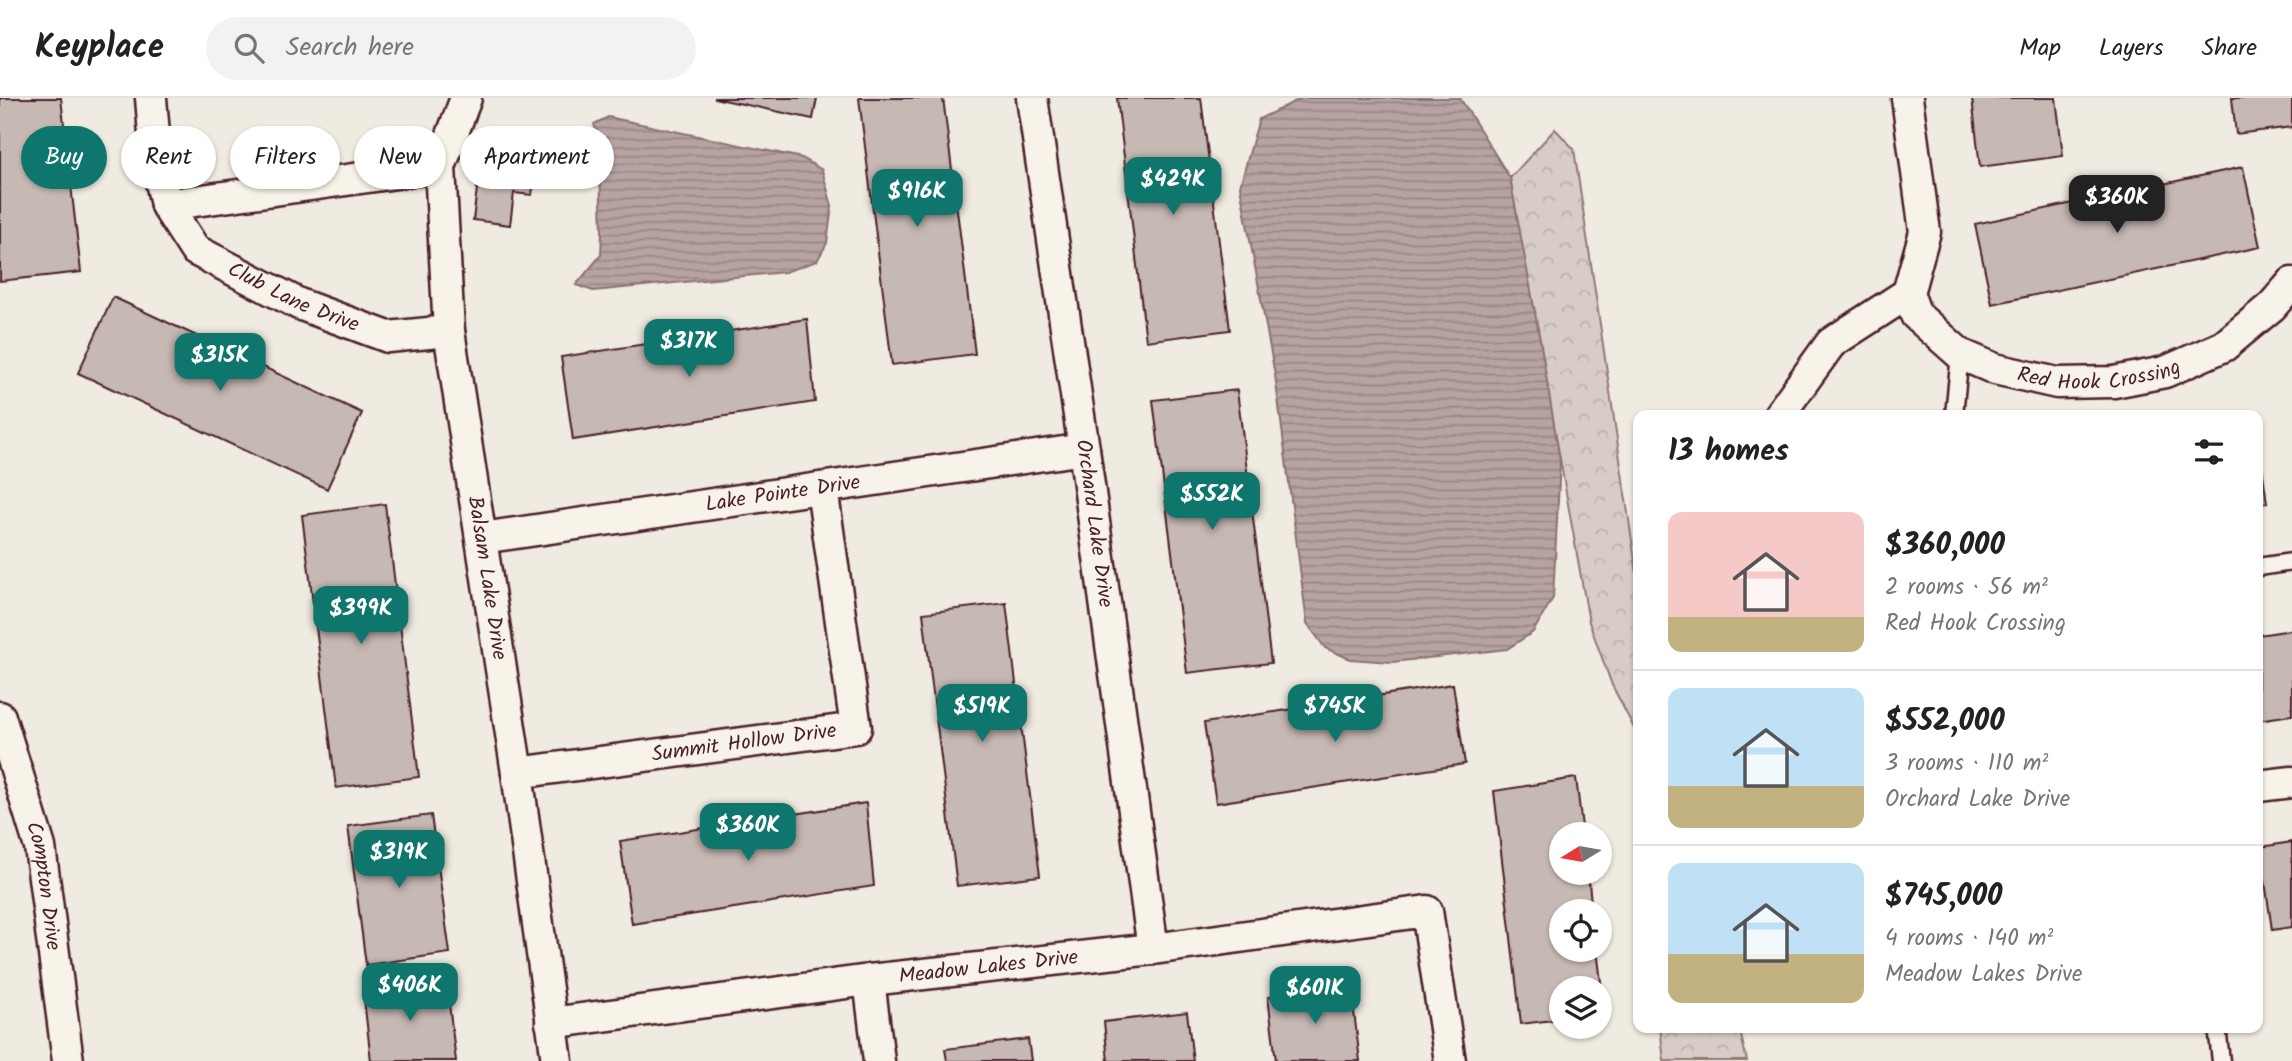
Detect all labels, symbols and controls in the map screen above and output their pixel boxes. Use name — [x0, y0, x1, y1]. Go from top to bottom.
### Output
search box — [206, 17, 696, 80]
text: Keyplace — [35, 22, 164, 75]
text: Search here — [286, 27, 414, 69]
icon: search — [230, 29, 268, 67]
text: Map — [2019, 29, 2061, 68]
text: Layers — [2099, 29, 2163, 68]
text: Share — [2201, 29, 2257, 68]
chip: Buy — [21, 126, 107, 189]
chip: Rent — [121, 126, 216, 189]
chip: Filters — [230, 126, 340, 189]
chip: New — [354, 126, 446, 189]
chip: Apartment — [460, 126, 614, 189]
pin: $429K — [1124, 158, 1222, 217]
text: $429K — [1140, 162, 1206, 198]
pin: $916K — [868, 170, 966, 229]
text: $916K — [888, 174, 946, 210]
pin: $360K — [2068, 176, 2166, 235]
text: $360K — [2085, 180, 2149, 216]
street label: Club Lane Drive — [222, 253, 364, 342]
pin: $317K — [640, 320, 738, 379]
text: $317K — [660, 324, 718, 360]
pin: $315K — [171, 334, 269, 393]
text: $315K — [191, 338, 249, 374]
street label: Red Hook Crossing — [2014, 351, 2186, 399]
text: 13 homes — [1668, 428, 1789, 476]
icon: filters — [2190, 433, 2228, 471]
street label: Orchard Lake Drive — [1066, 437, 1122, 610]
street label: Lake Pointe Drive — [703, 466, 863, 521]
pin: $552K — [1163, 472, 1261, 532]
text: $552K — [1180, 477, 1244, 513]
street label: Balsam Lake Drive — [458, 494, 516, 663]
text: $360,000 — [1885, 522, 2005, 570]
icon: home — [1724, 540, 1808, 624]
text: 2 rooms · 56 m² — [1885, 570, 2048, 606]
pin: $399K — [312, 587, 410, 646]
text: $399K — [329, 591, 393, 627]
text: Red Hook Crossing — [1885, 606, 2066, 642]
pin: $519K — [933, 684, 1031, 744]
pin: $745K — [1286, 684, 1384, 744]
text: $519K — [953, 689, 1011, 725]
text: $745K — [1304, 689, 1366, 725]
text: $552,000 — [1885, 698, 2005, 746]
street label: Summit Hollow Drive — [650, 714, 839, 771]
icon: home — [1724, 716, 1808, 800]
text: 3 rooms · 110 m² — [1885, 746, 2048, 782]
text: Orchard Lake Drive — [1885, 782, 2070, 818]
pin: $360K — [699, 804, 797, 863]
text: $360K — [716, 808, 780, 844]
street label: Compton Drive — [17, 817, 70, 953]
north arrow — [1549, 822, 1612, 886]
map controls — [1549, 822, 1612, 1039]
pin: $319K — [350, 830, 448, 890]
text: $319K — [370, 835, 428, 871]
text: $745,000 — [1885, 873, 2002, 921]
icon: home — [1724, 891, 1808, 975]
button: locate — [1549, 899, 1612, 962]
text: 4 rooms · 140 m² — [1885, 921, 2053, 957]
street label: Meadow Lakes Drive — [897, 941, 1080, 993]
text: Meadow Lakes Drive — [1885, 957, 2082, 993]
pin: $406K — [361, 964, 459, 1023]
pin: $601K — [1266, 967, 1364, 1026]
text: $406K — [378, 968, 442, 1004]
text: $601K — [1286, 971, 1344, 1007]
button: layers — [1549, 976, 1612, 1039]

